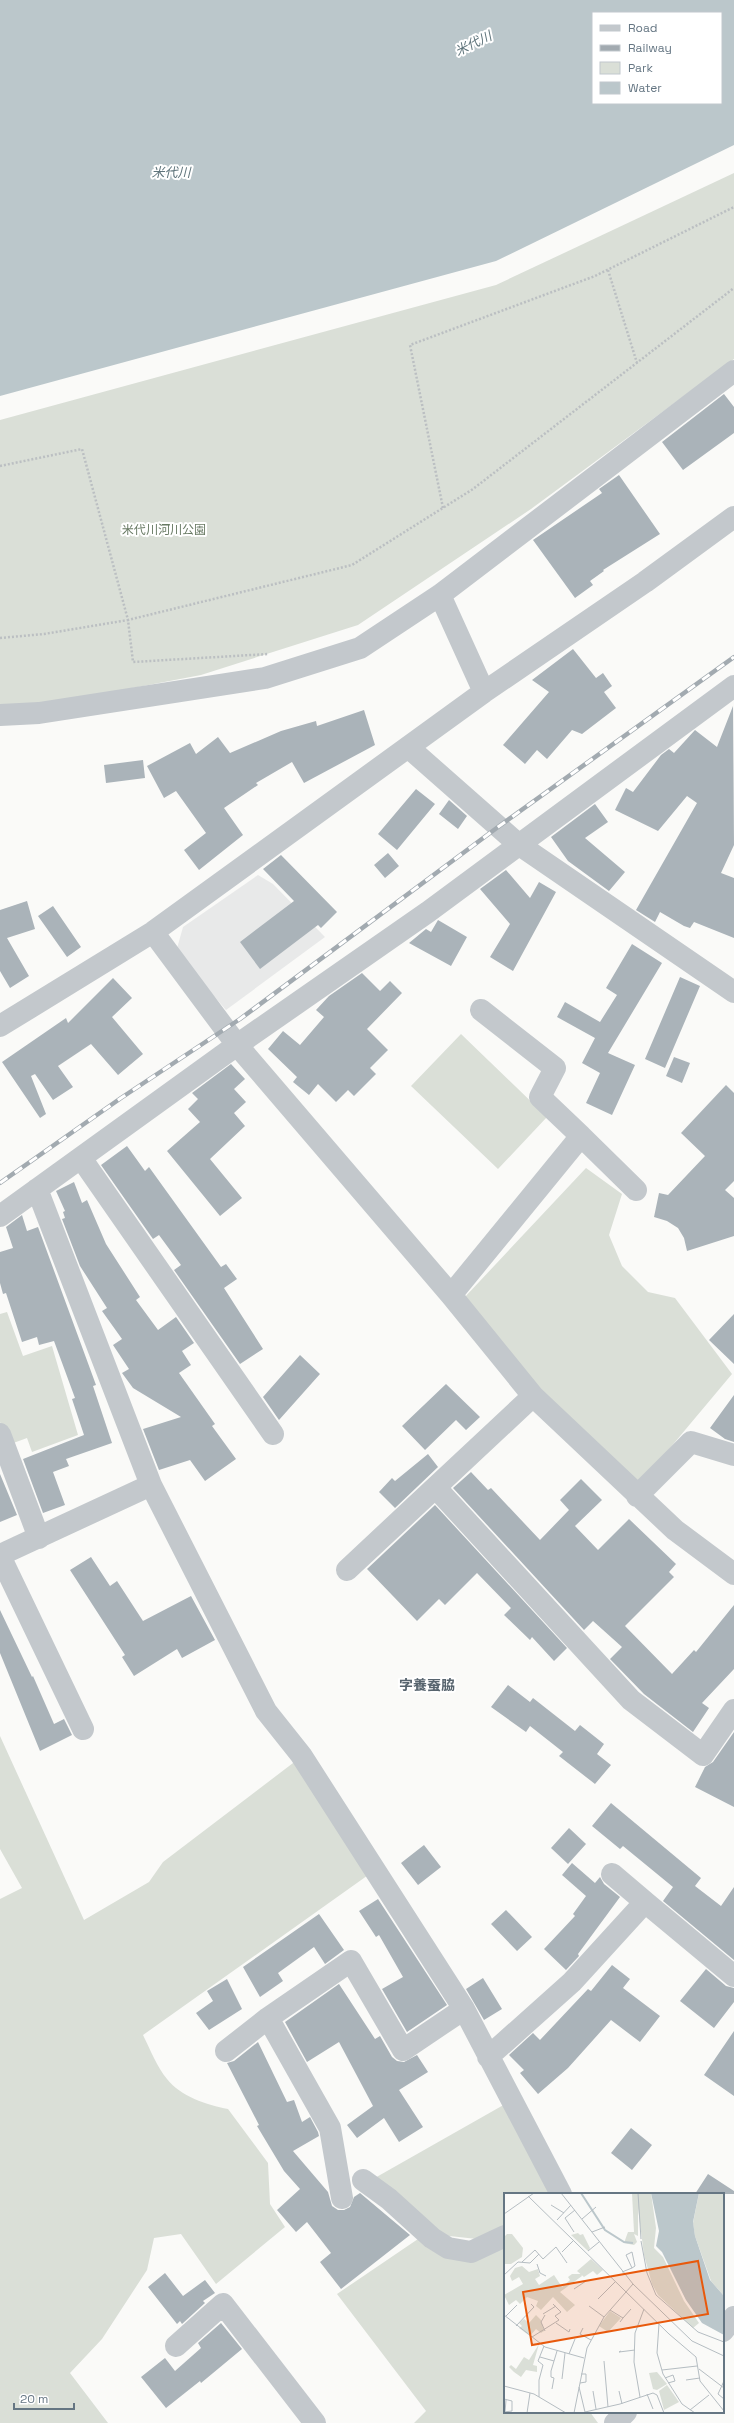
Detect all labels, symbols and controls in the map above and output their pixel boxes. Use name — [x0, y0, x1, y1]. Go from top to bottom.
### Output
legend — [592, 12, 722, 104]
text: Road — [628, 20, 657, 36]
water label: 米代川 — [452, 26, 496, 60]
text: Railway — [628, 40, 672, 56]
text: Park — [628, 60, 653, 76]
text: Water — [628, 80, 662, 96]
water label: 米代川 — [151, 164, 192, 181]
park label: 米代川河川公園 — [122, 522, 206, 538]
district label: 字養蚕脇 — [399, 1676, 455, 1694]
inset map — [504, 2193, 724, 2413]
scale bar — [14, 2385, 74, 2411]
text: 20 m — [20, 2391, 48, 2407]

